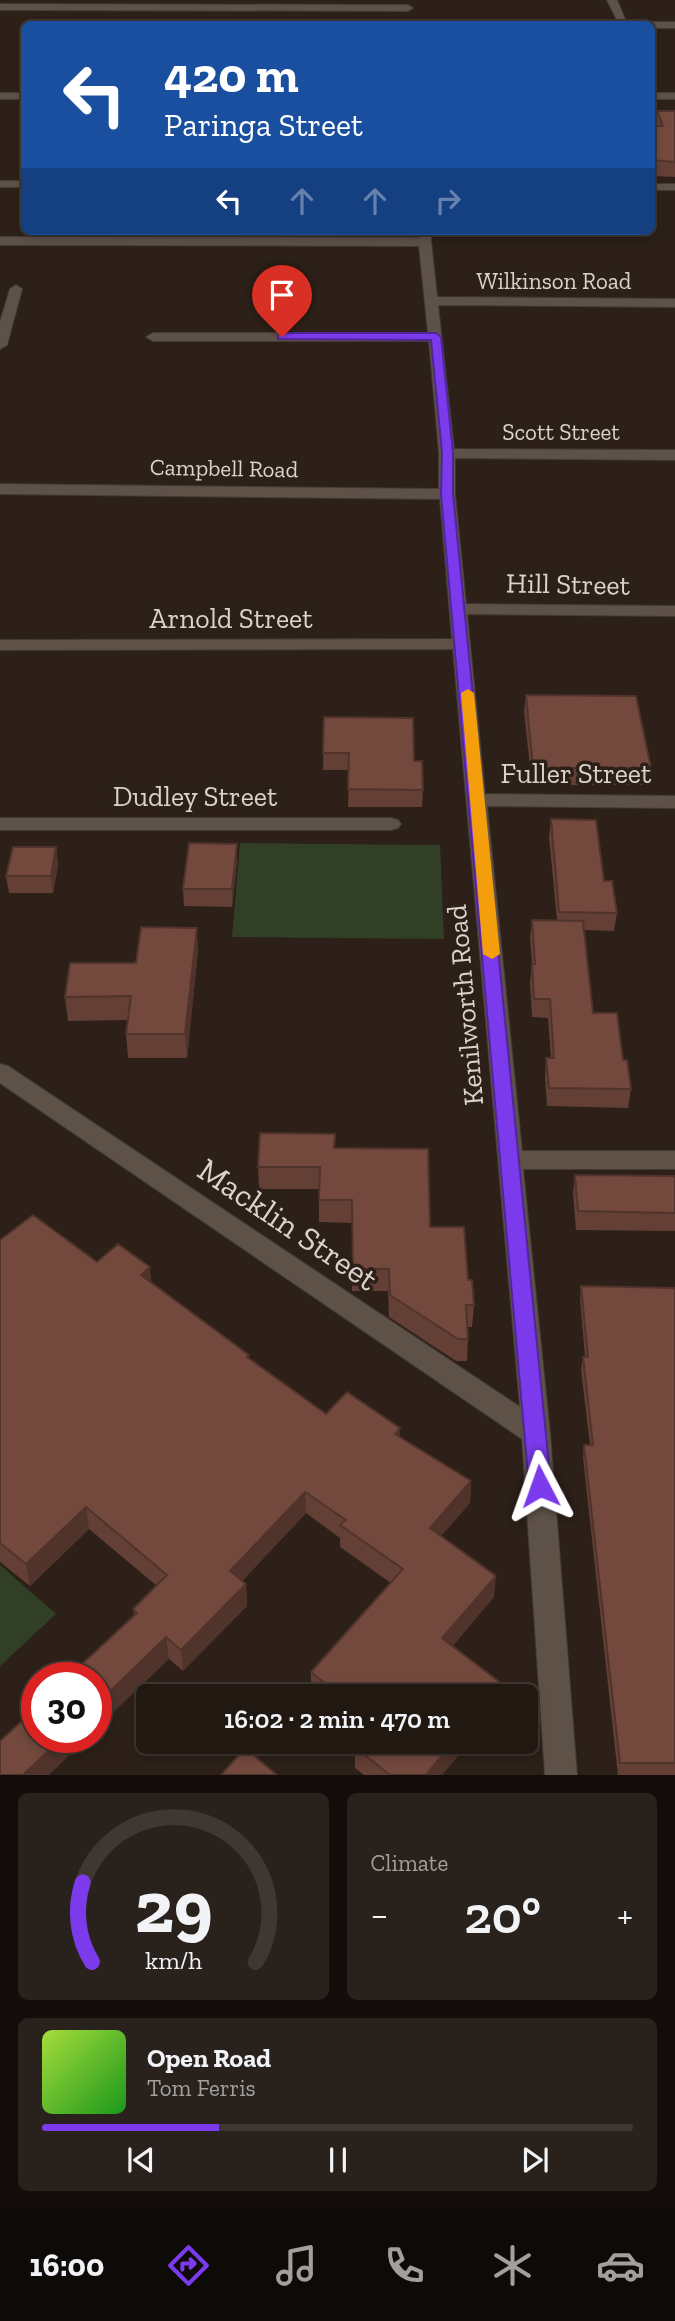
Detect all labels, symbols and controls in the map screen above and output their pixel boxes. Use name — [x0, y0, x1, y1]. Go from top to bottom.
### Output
text: 420 m — [164, 46, 299, 105]
icon: left — [49, 49, 140, 140]
text: Paringa Street — [164, 106, 363, 144]
icon: left — [210, 182, 248, 220]
icon: ahead — [283, 182, 321, 220]
icon: ahead — [356, 182, 394, 220]
icon: right — [429, 182, 467, 220]
pin — [252, 265, 312, 337]
street label: Wilkinson Road — [477, 267, 632, 295]
icon: arrive — [263, 276, 301, 314]
street label: Scott Street — [502, 418, 620, 446]
street label: Campbell Road — [150, 453, 299, 483]
street label: Hill Street — [506, 566, 631, 602]
street label: Arnold Street — [149, 602, 313, 635]
street label: Fuller Street — [501, 757, 652, 790]
street label: Dudley Street — [113, 780, 278, 813]
street label: Kenilworth Road — [440, 903, 490, 1107]
street label: Macklin Street — [191, 1150, 386, 1299]
position arrow — [503, 1449, 577, 1523]
speed limit sign: 30 — [21, 1662, 112, 1753]
text: 16:02 · 2 min · 470 m — [224, 1703, 450, 1735]
text: Climate — [371, 1849, 448, 1877]
text: 29 — [134, 1864, 212, 1952]
text: 20° — [464, 1884, 541, 1946]
text: − — [371, 1892, 388, 1938]
text: + — [617, 1892, 633, 1938]
text: km/h — [145, 1945, 202, 1975]
text: Open Road — [147, 2042, 271, 2074]
text: Tom Ferris — [147, 2074, 256, 2102]
icon: previous — [122, 2141, 160, 2179]
icon: pause — [319, 2141, 357, 2179]
icon: next — [516, 2141, 554, 2179]
icon: directions — [164, 2241, 213, 2290]
icon: music — [272, 2241, 321, 2290]
icon: phone — [380, 2241, 429, 2290]
icon: climate — [488, 2241, 537, 2290]
icon: car — [596, 2241, 645, 2290]
text: 16:00 — [30, 2246, 104, 2284]

